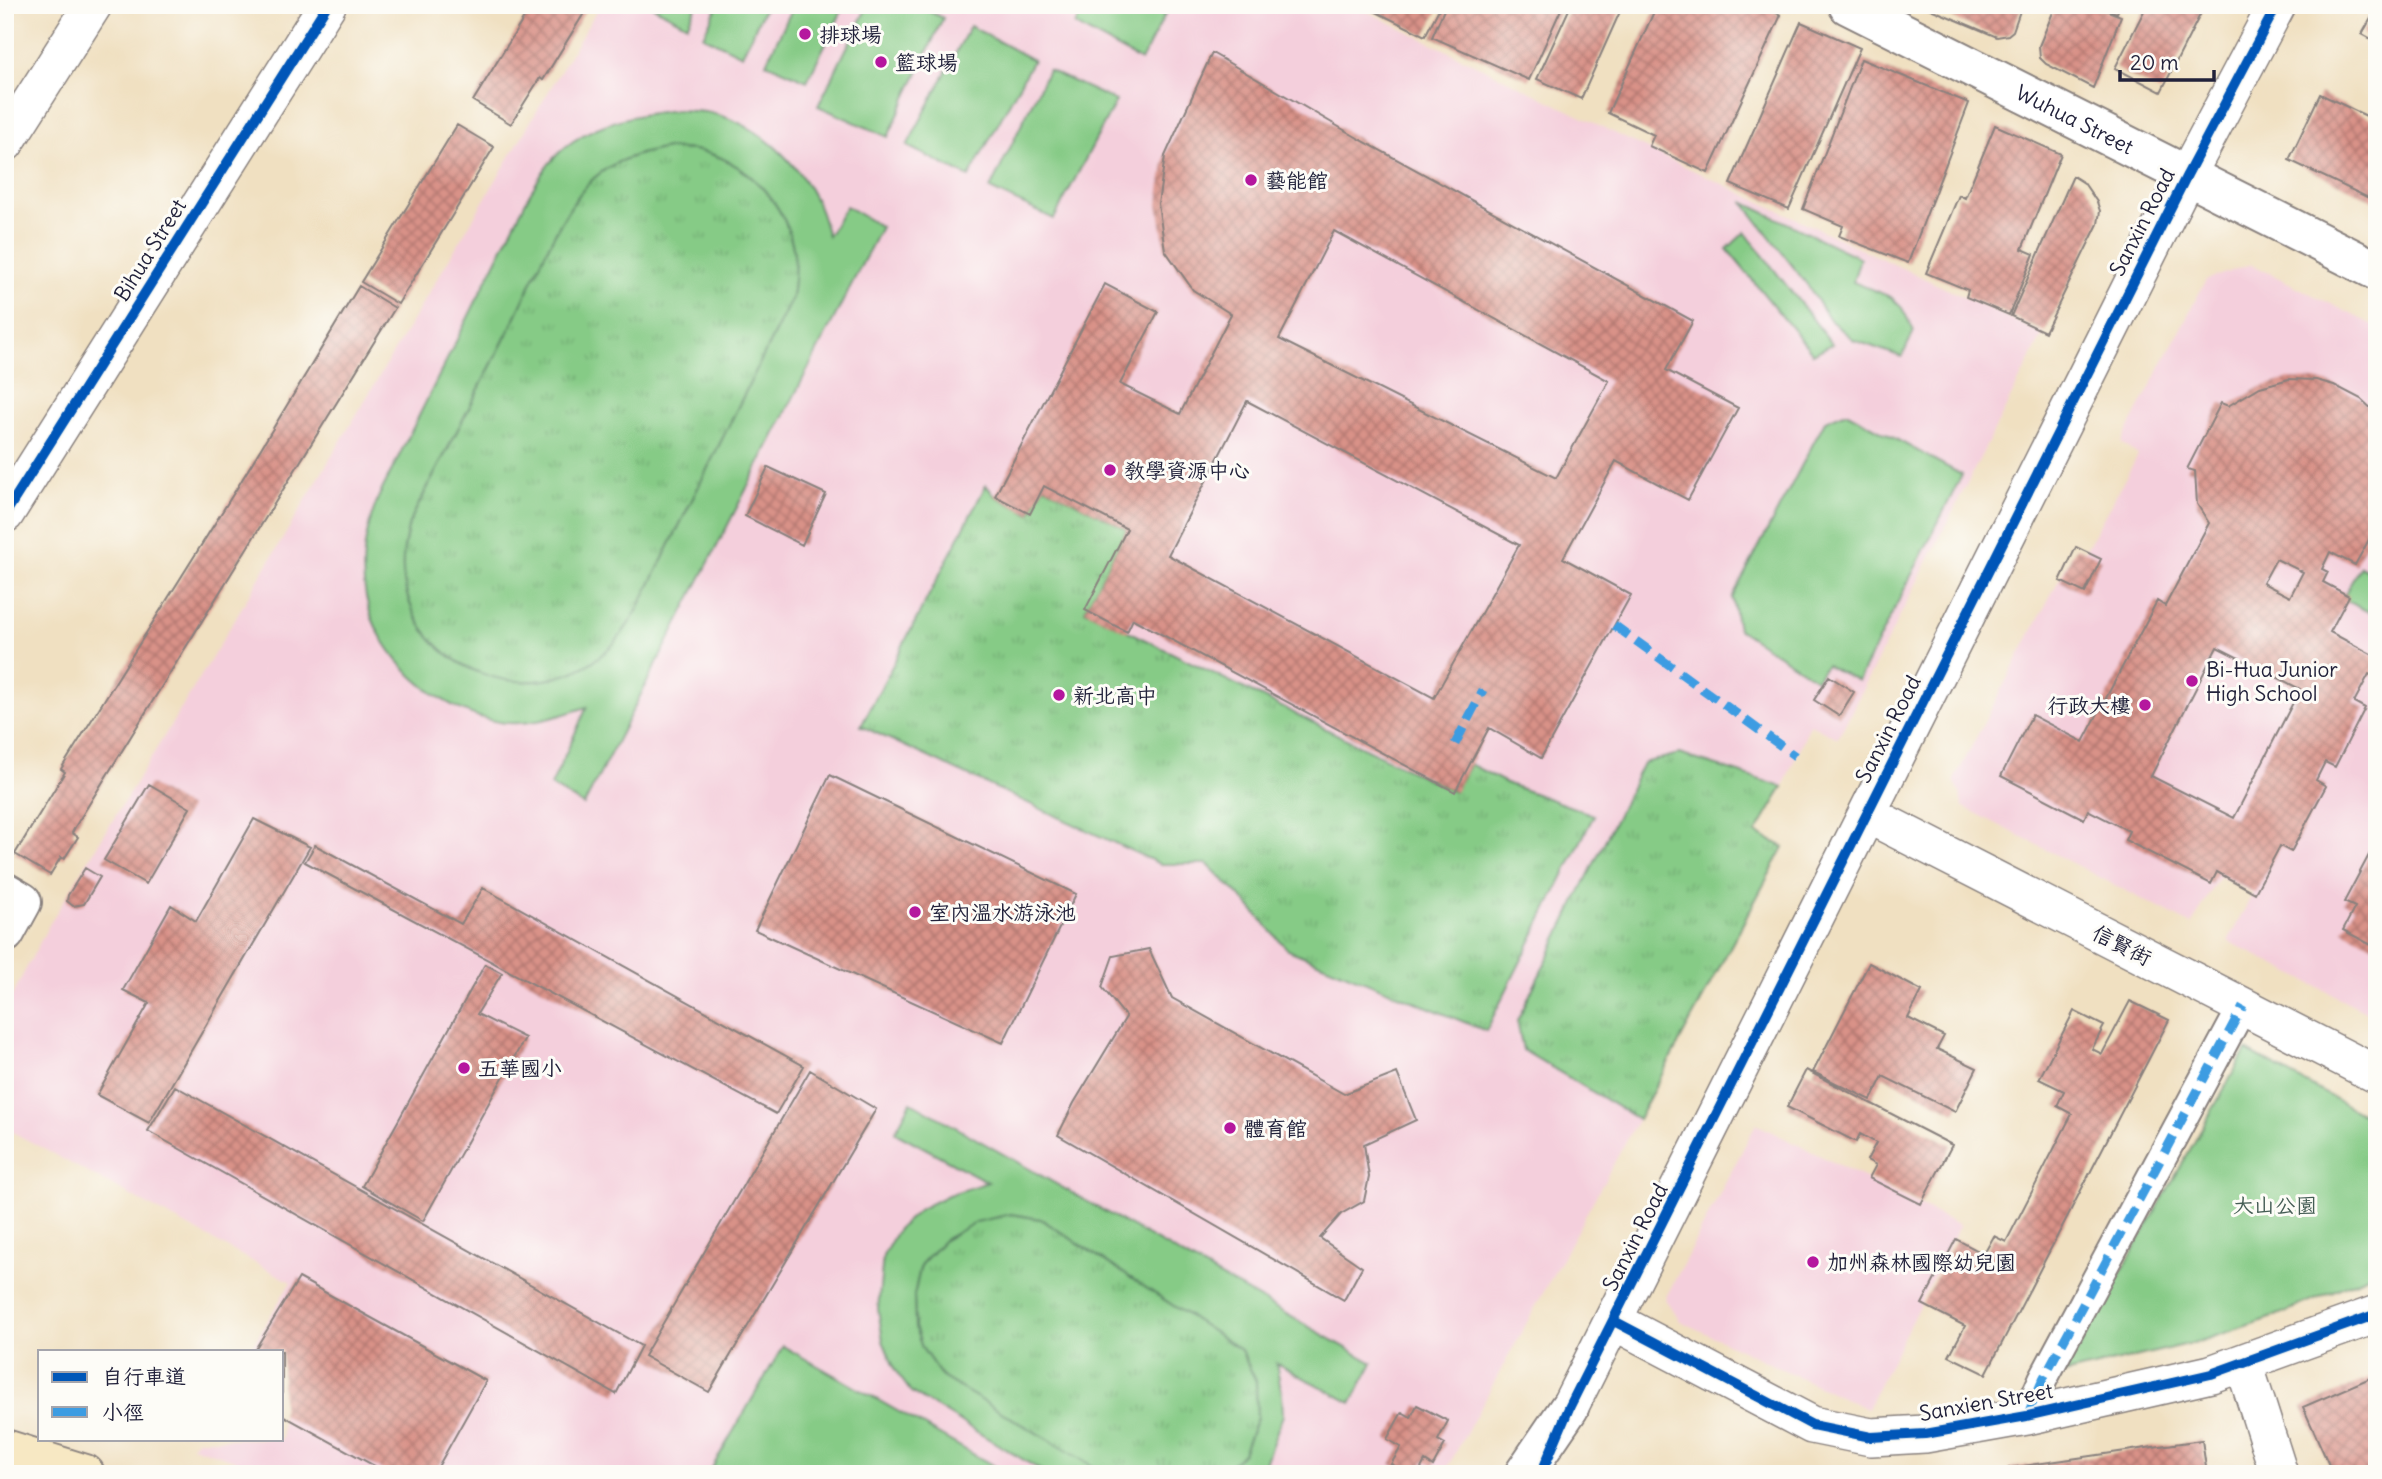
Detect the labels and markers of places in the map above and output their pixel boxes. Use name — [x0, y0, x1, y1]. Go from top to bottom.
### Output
place label: 排球場 — [819, 21, 882, 48]
marker: 排球場 — [797, 26, 813, 42]
place label: 籃球場 — [895, 49, 958, 76]
marker: 籃球場 — [873, 54, 889, 70]
place label: 藝能館 — [1265, 167, 1328, 194]
marker: 藝能館 — [1243, 172, 1259, 188]
place label: 教學資源中心 — [1124, 457, 1250, 484]
marker: 教學資源中心 — [1102, 462, 1118, 478]
place label: Bi-Hua Junior High School — [2206, 656, 2338, 707]
marker: Bi-Hua Junior High School — [2184, 673, 2200, 689]
place label: 新北高中 — [1073, 682, 1157, 709]
marker: 新北高中 — [1051, 687, 1067, 703]
place label: 行政大樓 — [2047, 692, 2131, 719]
marker: 行政大樓 — [2137, 697, 2153, 713]
place label: 室內溫水游泳池 — [929, 899, 1076, 926]
marker: 室內溫水游泳池 — [907, 904, 923, 920]
place label: 五華國小 — [478, 1055, 562, 1082]
marker: 五華國小 — [456, 1060, 472, 1076]
place label: 體育館 — [1244, 1115, 1307, 1142]
marker: 體育館 — [1222, 1120, 1238, 1136]
place label: 加州森林國際幼兒園 — [1827, 1249, 2016, 1276]
marker: 加州森林國際幼兒園 — [1805, 1254, 1821, 1270]

